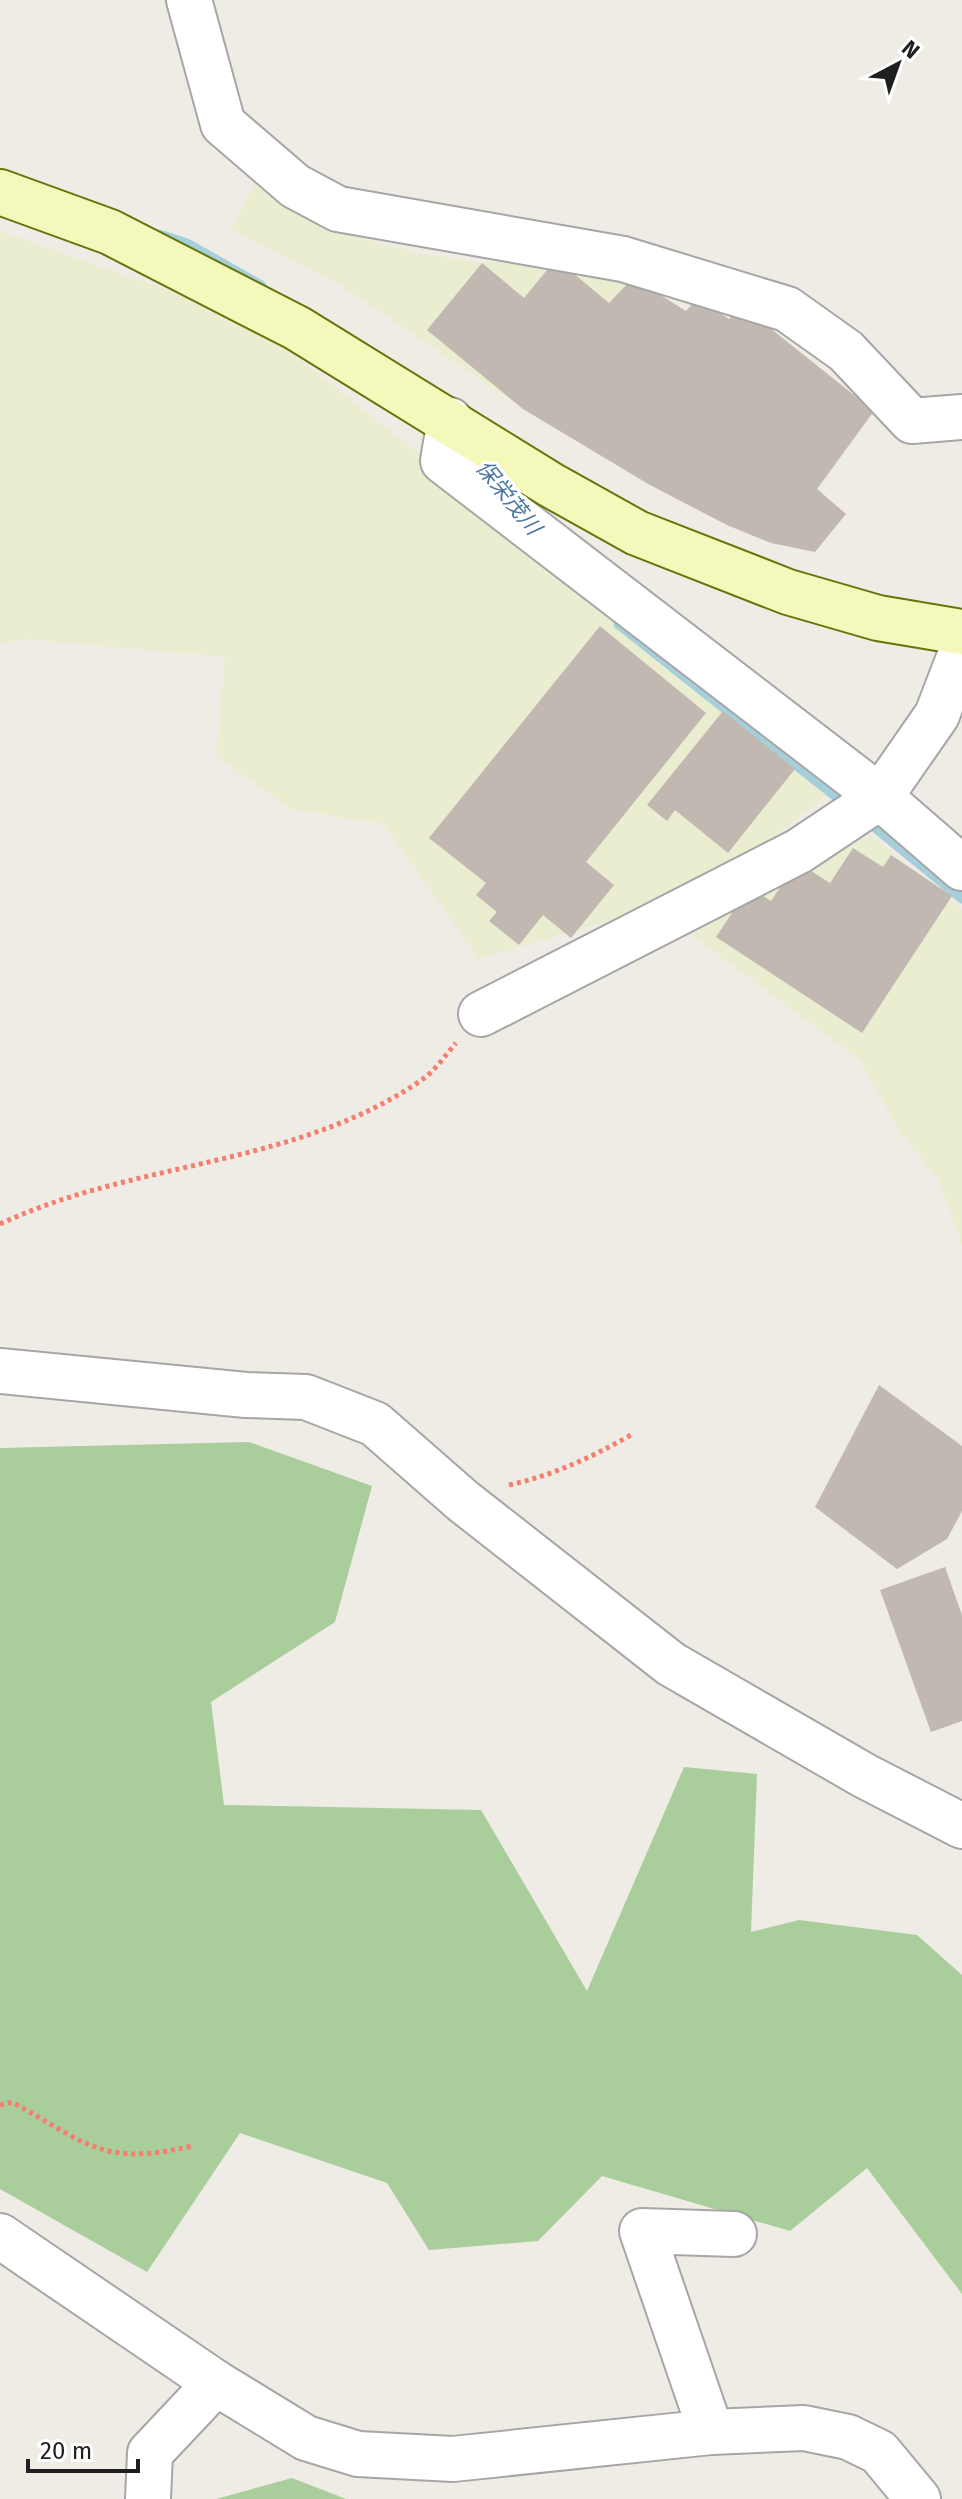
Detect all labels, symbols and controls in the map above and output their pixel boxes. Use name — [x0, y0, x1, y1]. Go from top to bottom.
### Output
north arrow — [858, 24, 938, 104]
text: N — [896, 34, 925, 64]
water label: 保栄茂川 — [470, 455, 548, 542]
scale bar — [28, 2423, 138, 2473]
text: 20 m — [40, 2437, 92, 2465]

